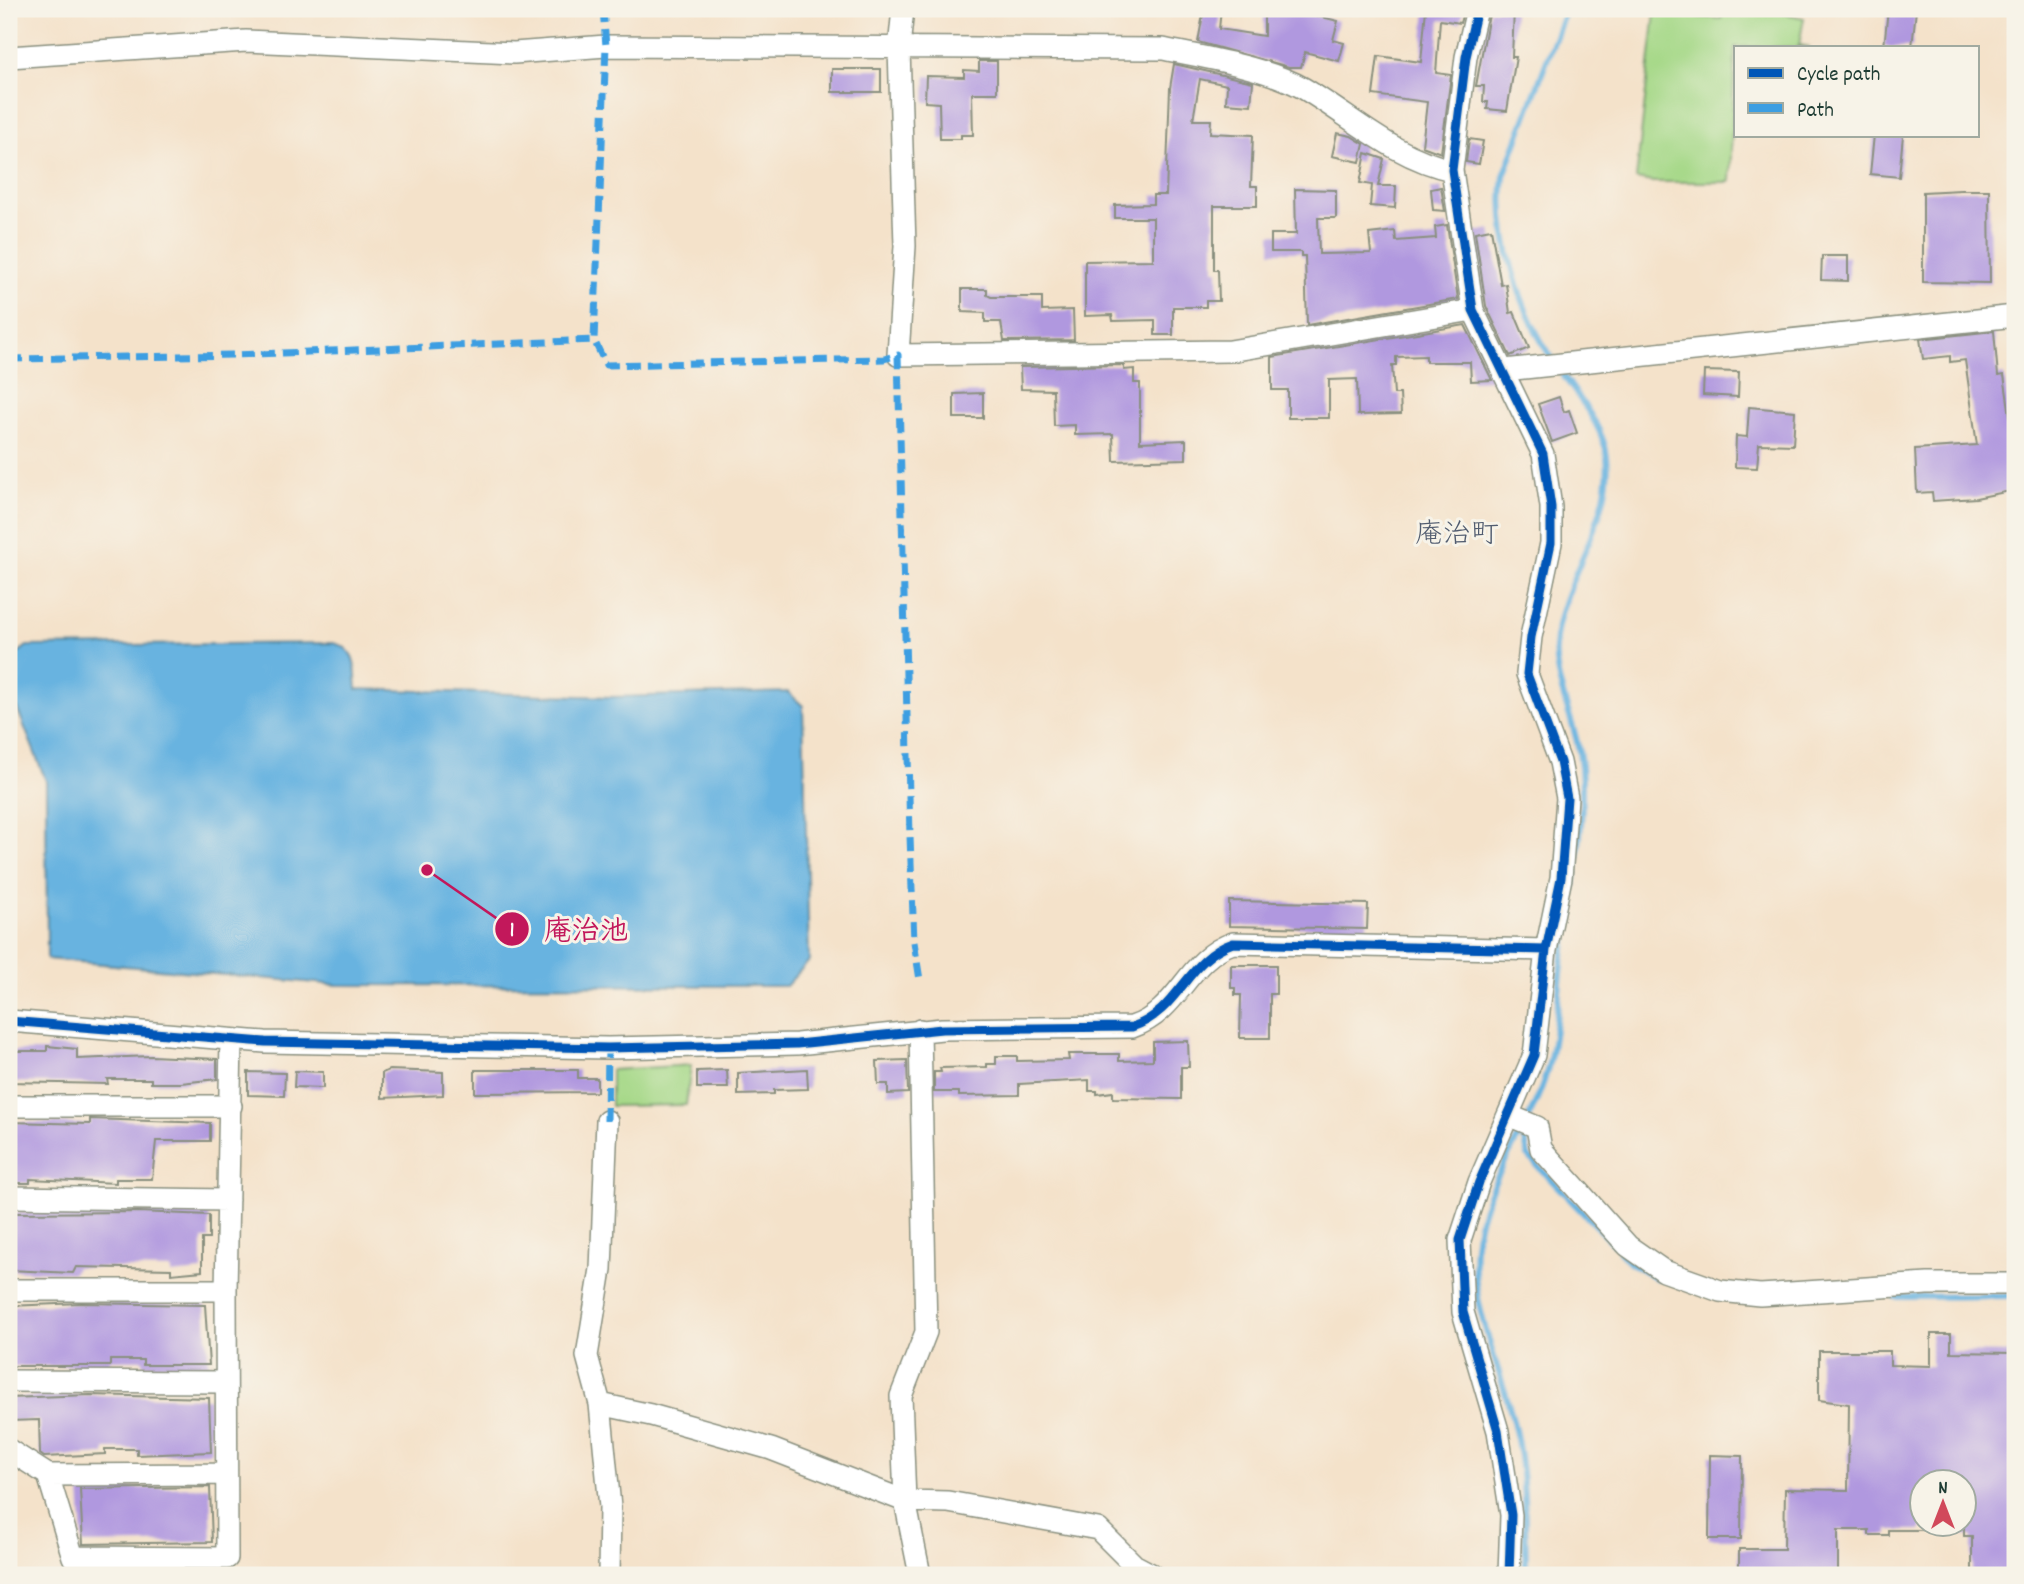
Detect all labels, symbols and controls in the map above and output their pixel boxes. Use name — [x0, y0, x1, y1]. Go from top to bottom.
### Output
legend — [1734, 46, 1979, 136]
text: Cycle path — [1797, 61, 1880, 91]
text: Path — [1797, 97, 1834, 127]
district label: 庵治町 — [1415, 517, 1499, 557]
callout: 庵治池 — [495, 904, 642, 953]
text: 庵治池 — [544, 914, 628, 954]
text: 1 — [510, 917, 514, 947]
north arrow — [1909, 1468, 1979, 1538]
text: N — [1938, 1476, 1948, 1503]

